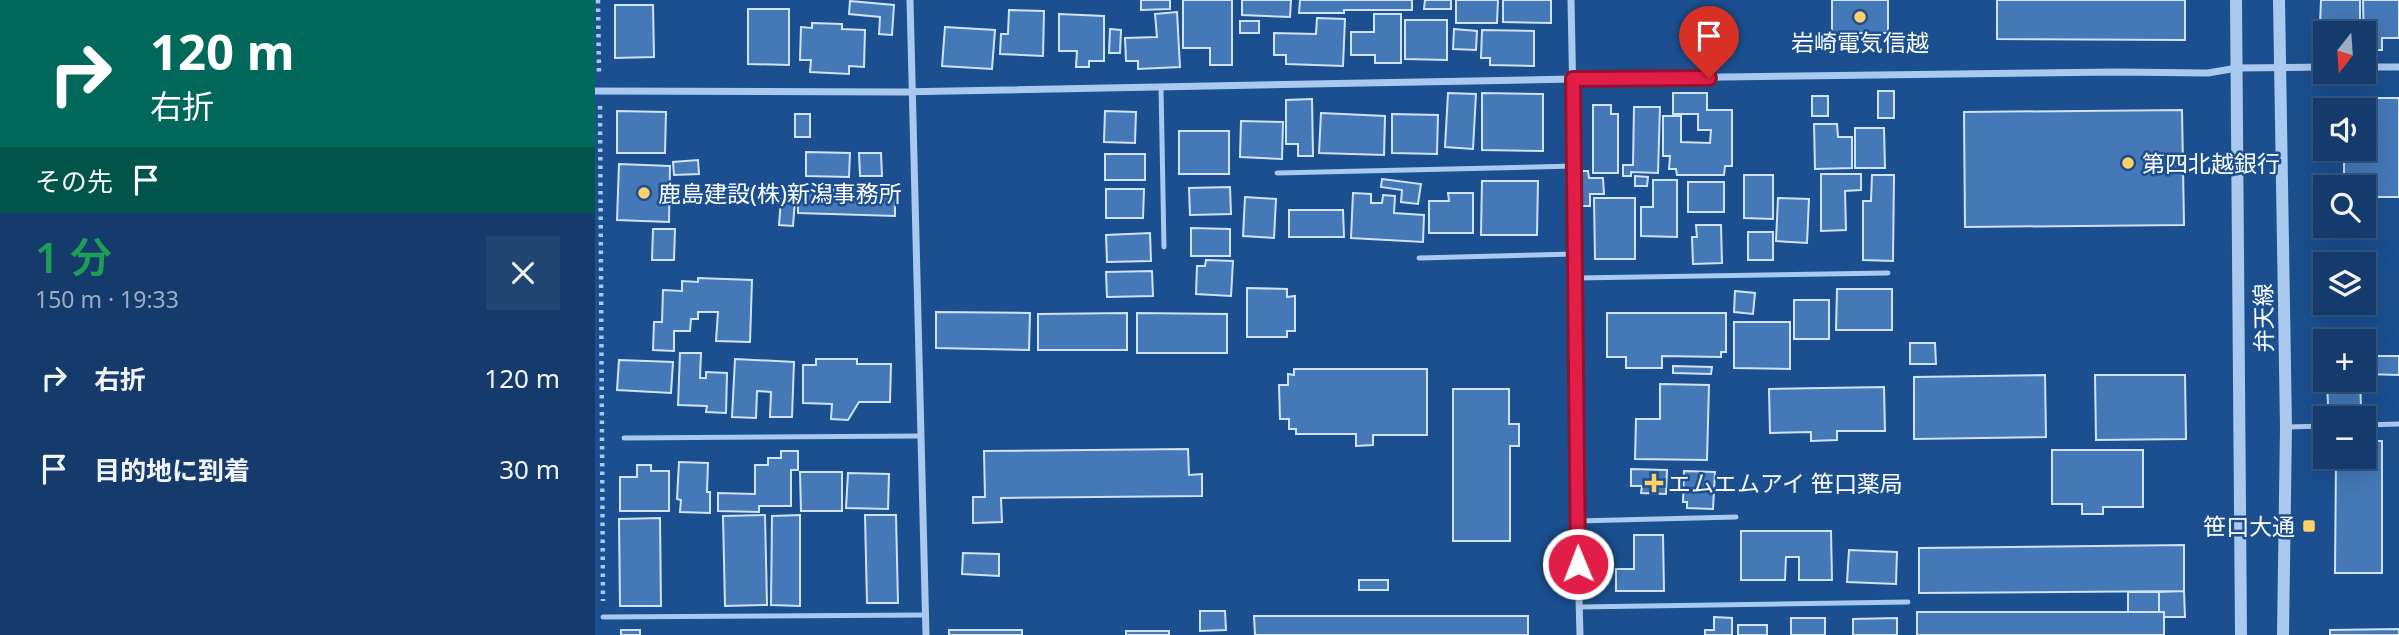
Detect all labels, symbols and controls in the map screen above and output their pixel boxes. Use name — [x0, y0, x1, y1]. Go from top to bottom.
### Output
pin — [1679, 6, 1739, 78]
marker: 岩崎電気信越 — [1852, 9, 1868, 25]
icon: arrive — [1690, 17, 1728, 55]
text: 120 m — [150, 18, 295, 84]
north arrow — [2313, 21, 2377, 84]
map controls — [2313, 21, 2376, 469]
place label: 岩崎電気信越 — [1791, 26, 1929, 58]
icon: right — [35, 28, 126, 119]
text: 右折 — [150, 84, 214, 127]
button: sound — [2313, 98, 2376, 161]
place label: 第四北越銀行 — [2142, 147, 2280, 179]
marker: 第四北越銀行 — [2120, 155, 2136, 171]
icon: arrive — [127, 161, 165, 199]
text: その先 — [35, 163, 113, 199]
button: search — [2313, 175, 2376, 238]
place label: 鹿島建設(株)新潟事務所 — [658, 177, 902, 209]
marker: 鹿島建設(株)新潟事務所 — [636, 185, 652, 201]
text: 1 分 — [35, 228, 112, 285]
button: close — [486, 236, 560, 310]
button: layers — [2313, 252, 2376, 315]
text: 150 m · 19:33 — [35, 283, 179, 315]
street label: 弁天線 — [2246, 283, 2280, 353]
button: + — [2313, 329, 2376, 392]
icon: right — [35, 359, 73, 397]
text: 120 m — [484, 360, 560, 396]
text: 右折 — [94, 361, 146, 397]
button: − — [2313, 406, 2376, 469]
icon: arrive — [35, 450, 73, 488]
text: 30 m — [499, 451, 560, 487]
text: 目的地に到着 — [94, 452, 250, 488]
place label: エムエムアイ 笹口薬局 — [1668, 467, 1903, 499]
marker: エムエムアイ 笹口薬局 — [1646, 475, 1662, 491]
place label: 笹口大通 — [2203, 510, 2295, 542]
marker: 笹口大通 — [2301, 518, 2317, 534]
position arrow — [1541, 527, 1615, 601]

